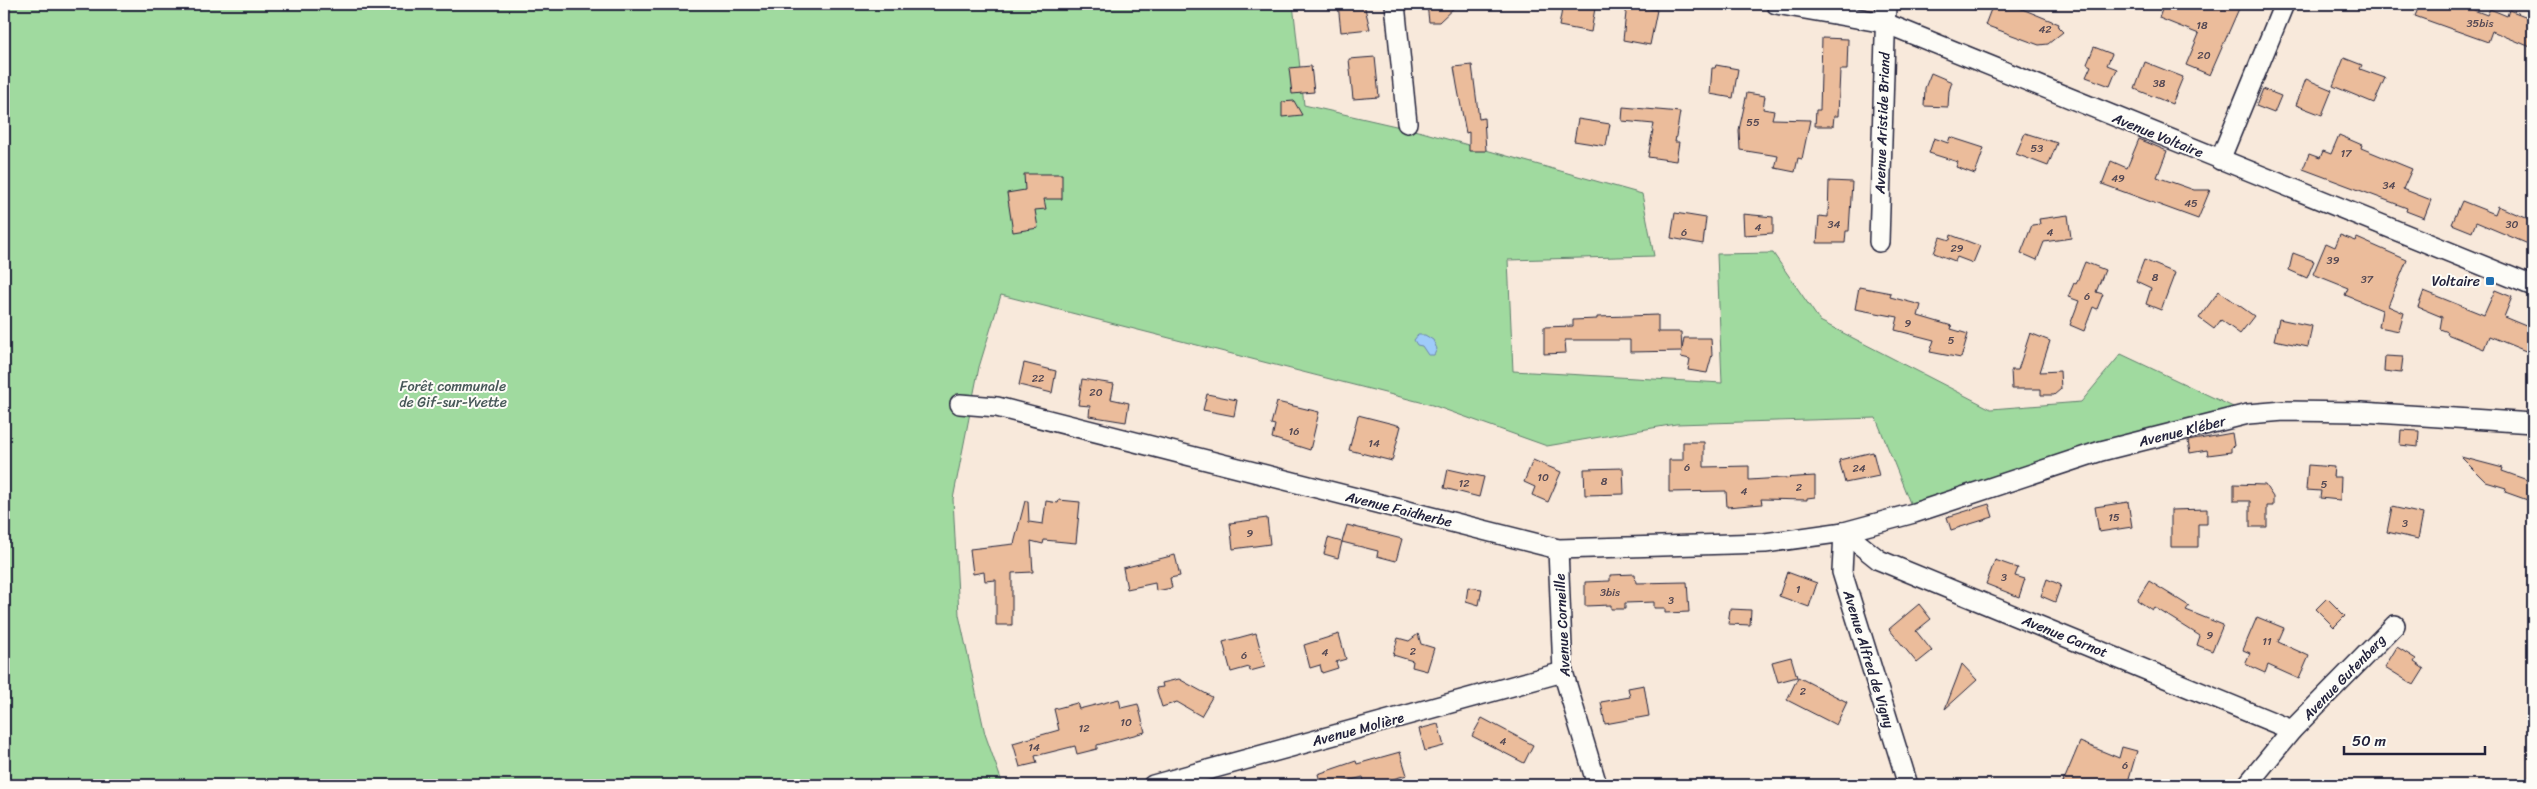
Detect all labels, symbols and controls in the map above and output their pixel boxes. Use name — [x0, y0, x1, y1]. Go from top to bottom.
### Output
house number: 35bis — [2467, 14, 2494, 33]
house number: 18 — [2196, 16, 2208, 35]
house number: 42 — [2038, 20, 2052, 39]
house number: 20 — [2197, 46, 2211, 65]
street label: Avenue Aristide Briand — [1867, 50, 1898, 195]
house number: 38 — [2153, 74, 2166, 93]
street label: Avenue Voltaire — [2107, 105, 2207, 165]
house number: 55 — [1746, 113, 1760, 132]
house number: 53 — [2031, 139, 2043, 158]
house number: 17 — [2341, 144, 2352, 163]
house number: 49 — [2111, 169, 2125, 188]
house number: 34 — [2383, 176, 2396, 195]
house number: 45 — [2184, 194, 2198, 213]
house number: 34 — [1828, 215, 1841, 234]
house number: 30 — [2506, 215, 2519, 234]
house number: 4 — [1755, 218, 1762, 237]
house number: 6 — [1681, 223, 1687, 242]
house number: 4 — [2047, 223, 2054, 242]
house number: 29 — [1950, 239, 1964, 258]
house number: 39 — [2327, 251, 2340, 270]
house number: 8 — [2152, 268, 2159, 287]
place label: Voltaire — [2432, 269, 2480, 294]
house number: 37 — [2361, 270, 2374, 289]
marker: Voltaire — [2484, 275, 2496, 287]
house number: 6 — [2084, 287, 2090, 306]
house number: 9 — [1905, 314, 1912, 333]
house number: 5 — [1948, 331, 1955, 350]
house number: 22 — [1032, 369, 1045, 388]
park label: Forêt communale de Gif-sur-Yvette — [399, 374, 507, 415]
house number: 20 — [1089, 383, 1103, 402]
street label: Avenue Kléber — [2135, 408, 2229, 455]
house number: 16 — [1289, 422, 1299, 441]
house number: 14 — [1368, 434, 1380, 453]
house number: 6 — [1684, 458, 1690, 477]
house number: 24 — [1852, 459, 1866, 478]
house number: 10 — [1537, 468, 1549, 487]
house number: 8 — [1601, 472, 1608, 491]
house number: 12 — [1458, 474, 1470, 493]
house number: 5 — [2321, 475, 2328, 494]
house number: 2 — [1796, 478, 1803, 497]
house number: 4 — [1741, 482, 1748, 501]
street label: Avenue Faidherbe — [1342, 484, 1455, 535]
house number: 15 — [2108, 508, 2120, 527]
house number: 3 — [2402, 514, 2408, 533]
house number: 9 — [1247, 524, 1254, 543]
house number: 3 — [2001, 568, 2007, 587]
street label: Avenue Corneille — [1547, 573, 1578, 678]
house number: 1 — [1796, 580, 1801, 599]
house number: 3bis — [1600, 583, 1621, 602]
street label: Avenue Alfred de Vigny — [1835, 586, 1902, 732]
house number: 3 — [1668, 591, 1674, 610]
street label: Avenue Carnot — [2017, 608, 2112, 665]
house number: 9 — [2207, 626, 2214, 645]
street label: Avenue Gutenberg — [2296, 628, 2392, 727]
house number: 11 — [2262, 632, 2272, 651]
house number: 2 — [1410, 642, 1417, 661]
house number: 4 — [1322, 643, 1329, 662]
house number: 6 — [1241, 646, 1247, 665]
house number: 2 — [1800, 682, 1807, 701]
street label: Avenue Molière — [1308, 705, 1407, 754]
house number: 10 — [1120, 713, 1132, 732]
house number: 12 — [1078, 719, 1090, 738]
scale bar — [2344, 724, 2486, 756]
text: 50 m — [2352, 728, 2387, 754]
house number: 4 — [1500, 732, 1507, 751]
house number: 14 — [1028, 738, 1040, 757]
house number: 6 — [2122, 756, 2128, 775]

